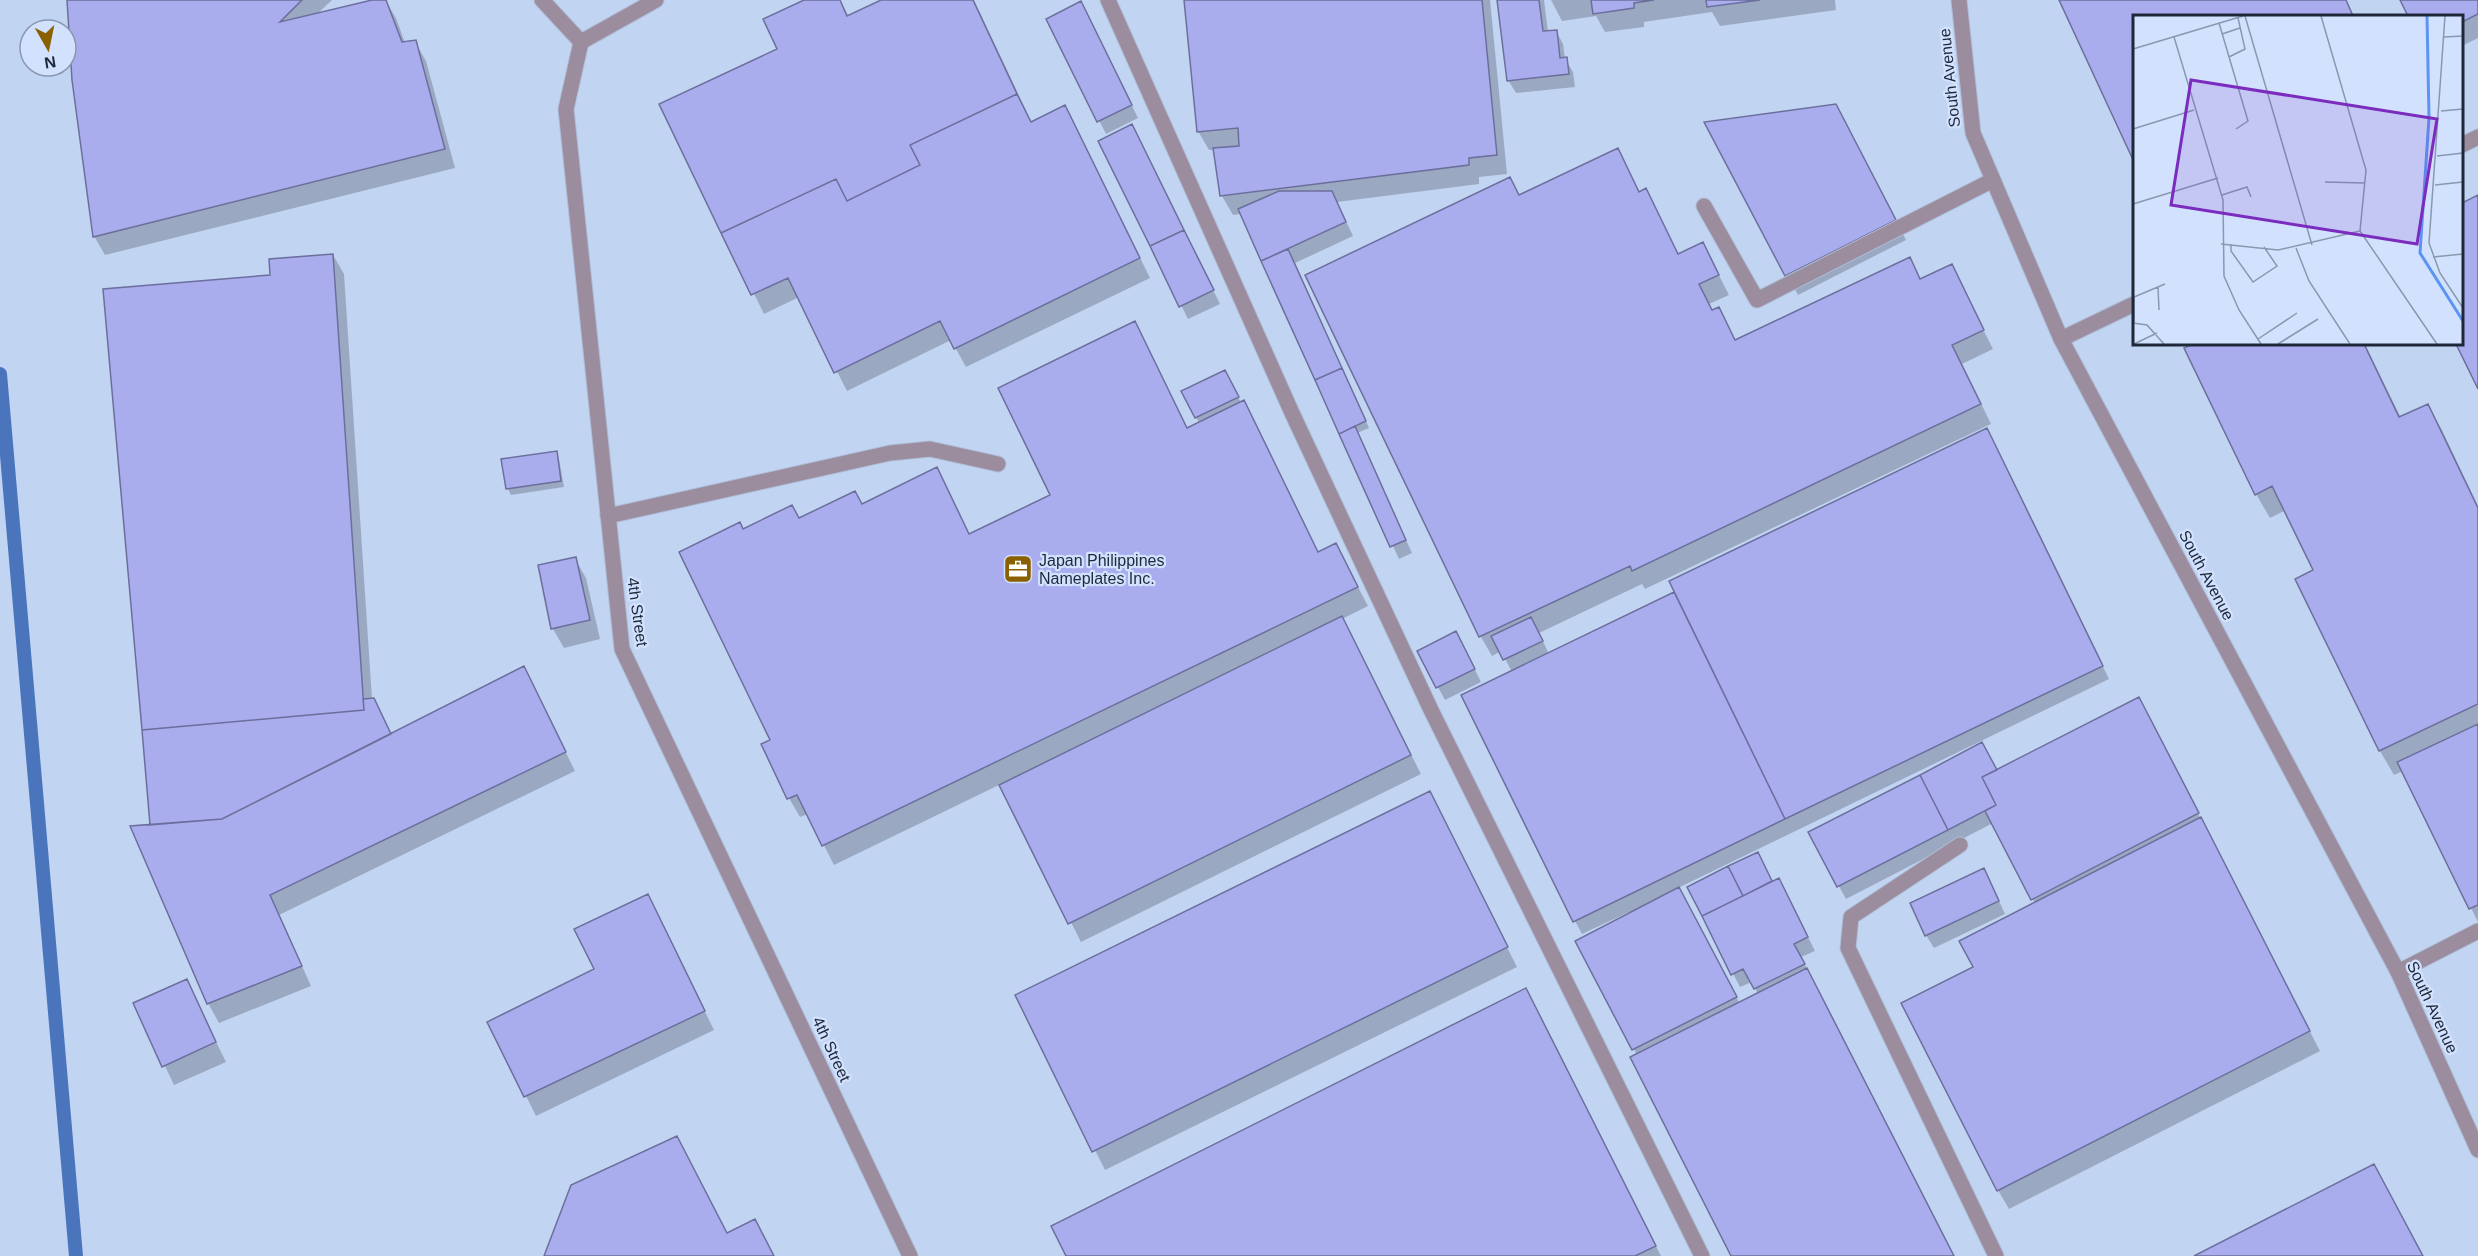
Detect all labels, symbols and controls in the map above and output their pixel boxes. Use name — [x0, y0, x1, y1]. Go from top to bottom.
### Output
inset map — [2133, 15, 2463, 345]
north arrow — [18, 18, 78, 78]
street label: South Avenue — [1936, 28, 1963, 128]
text: N — [43, 53, 57, 72]
street label: South Avenue — [2176, 527, 2237, 623]
place label: Japan Philippines Nameplates Inc. — [1039, 552, 1164, 587]
office icon: Japan Philippines Nameplates Inc. — [1002, 553, 1034, 585]
street label: 4th Street — [624, 577, 651, 648]
street label: South Avenue — [2404, 959, 2461, 1056]
street label: 4th Street — [809, 1014, 854, 1085]

